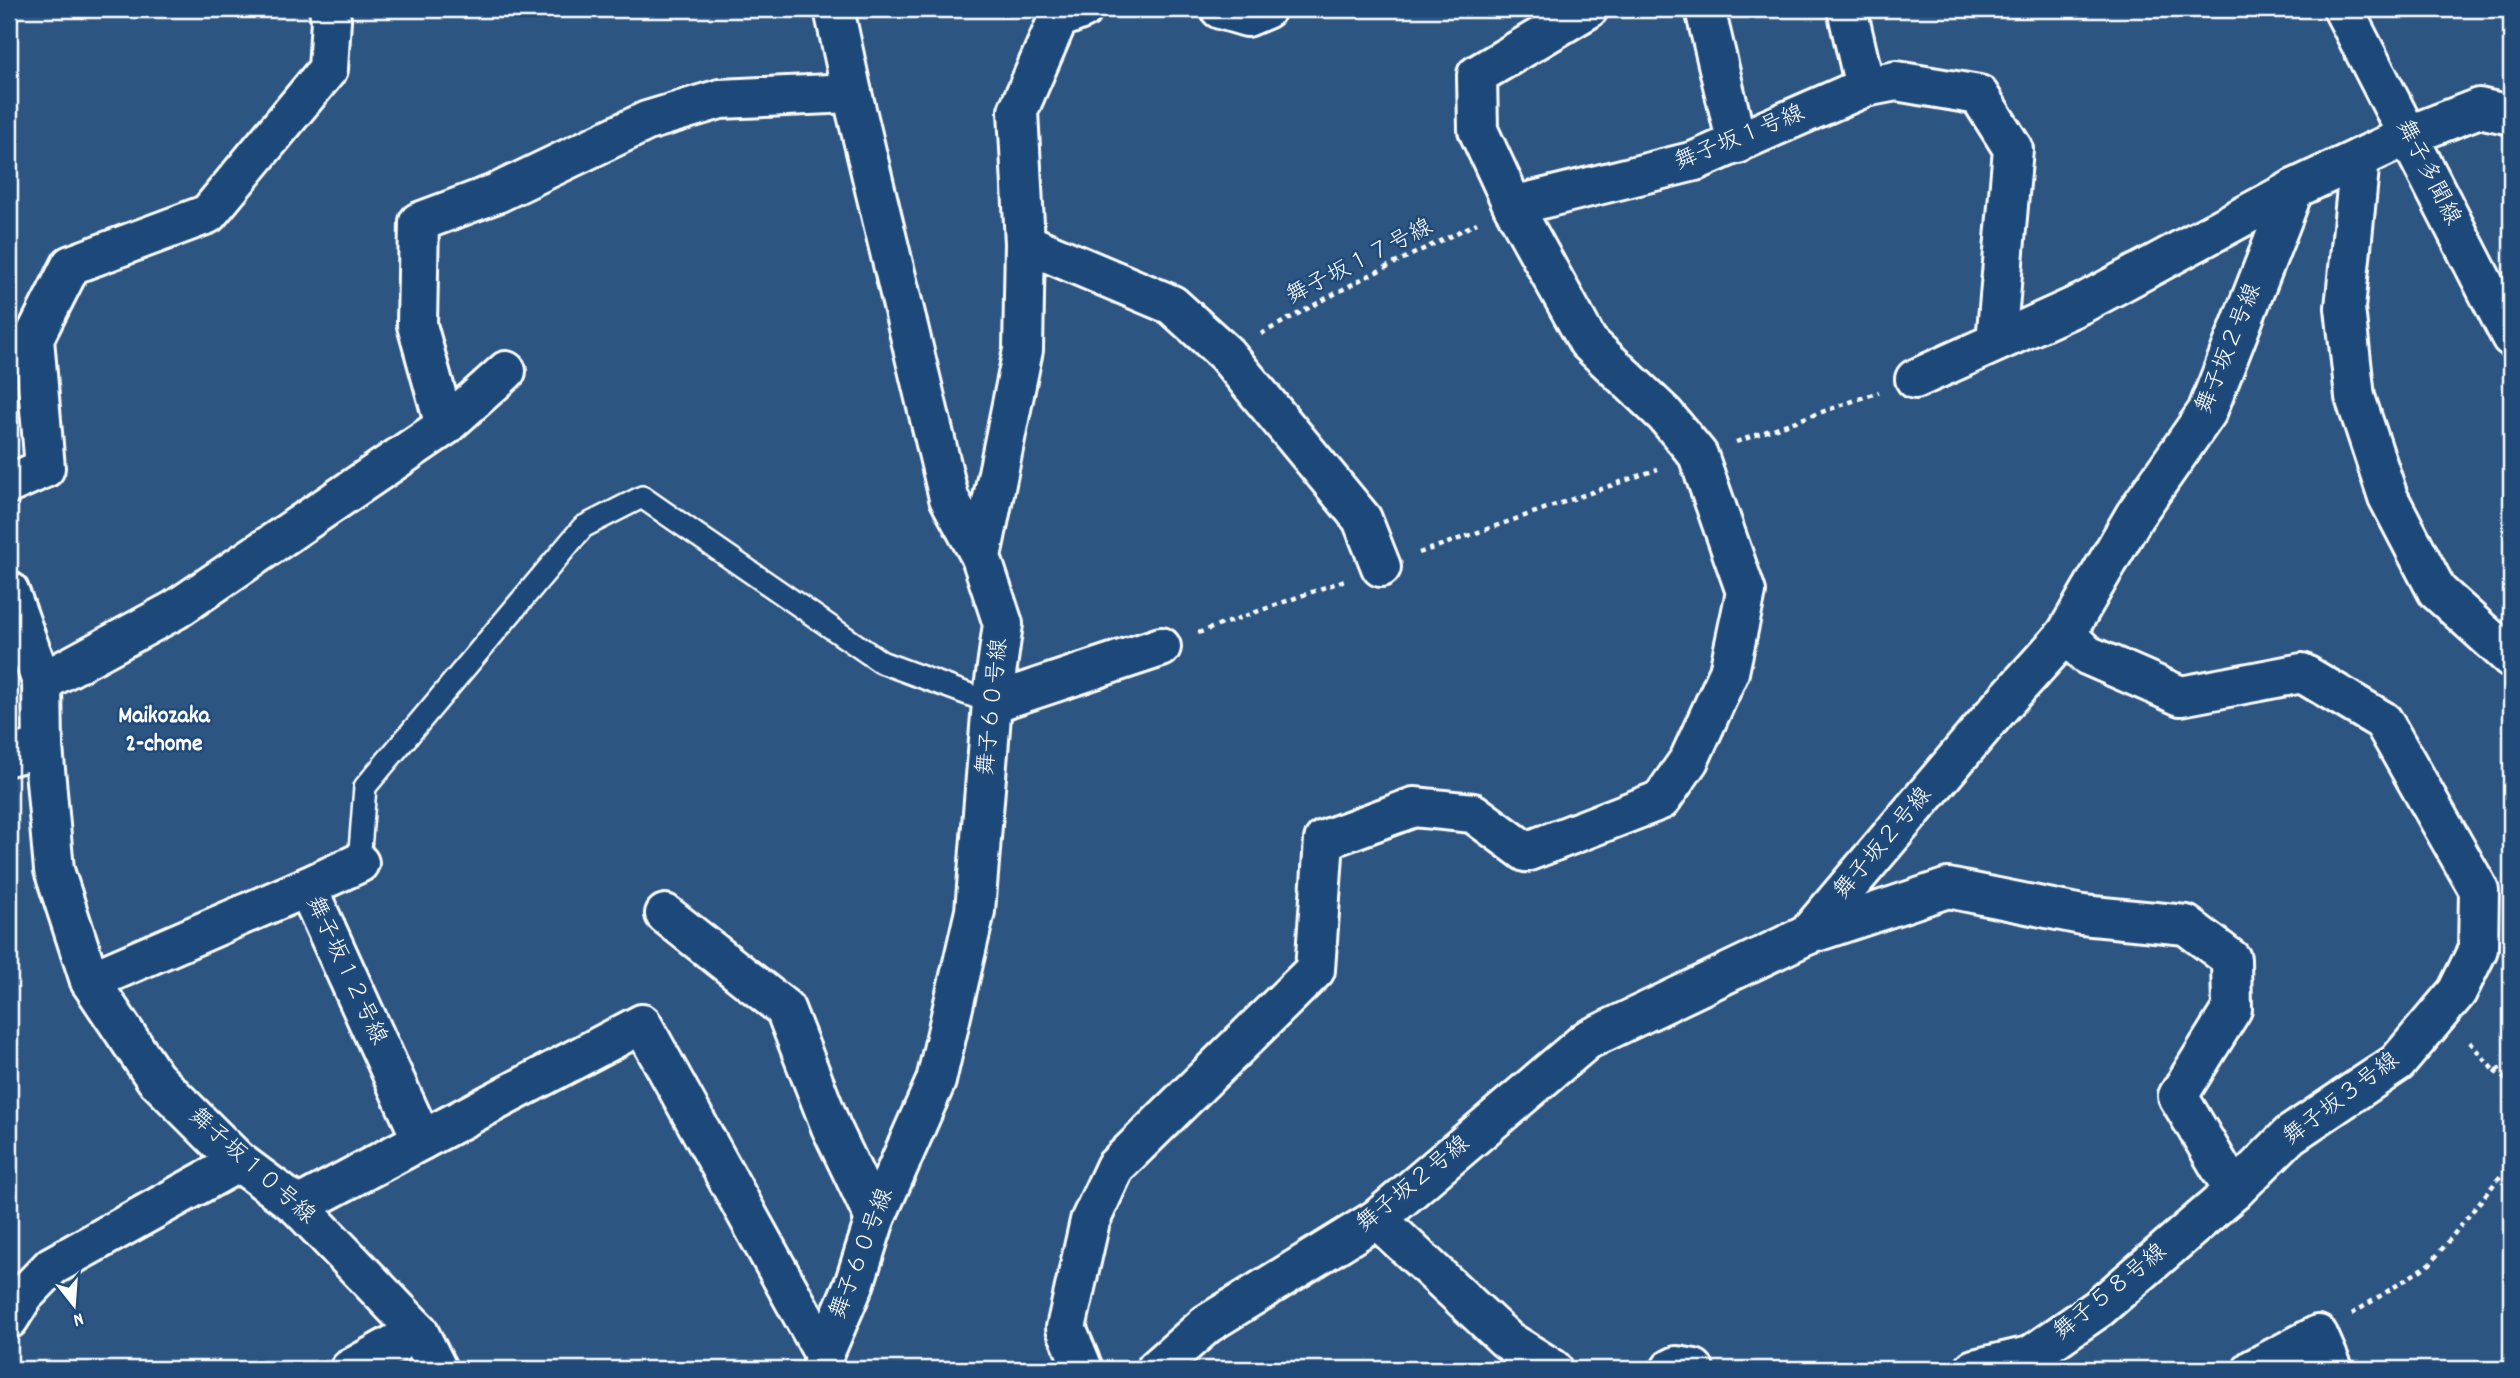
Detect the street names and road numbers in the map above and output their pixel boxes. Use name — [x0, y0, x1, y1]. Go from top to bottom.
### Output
street label: 舞子坂１号線 — [1670, 98, 1810, 180]
street label: 舞子多聞線 — [2386, 114, 2468, 232]
street label: 舞子坂１７号線 — [1281, 212, 1439, 314]
street label: 舞子坂２号線 — [2189, 279, 2271, 419]
street label: 舞子６０号線 — [970, 637, 1018, 777]
street label: 舞子坂２号線 — [1827, 781, 1941, 907]
street label: 舞子坂１２号線 — [296, 891, 394, 1051]
street label: 舞子坂３号線 — [2277, 1045, 2407, 1155]
street label: 舞子坂１０号線 — [180, 1101, 322, 1233]
street label: 舞子坂２号線 — [1350, 1129, 1478, 1241]
street label: 舞子６０号線 — [823, 1184, 903, 1324]
street label: 舞子５８号線 — [2047, 1237, 2175, 1349]

